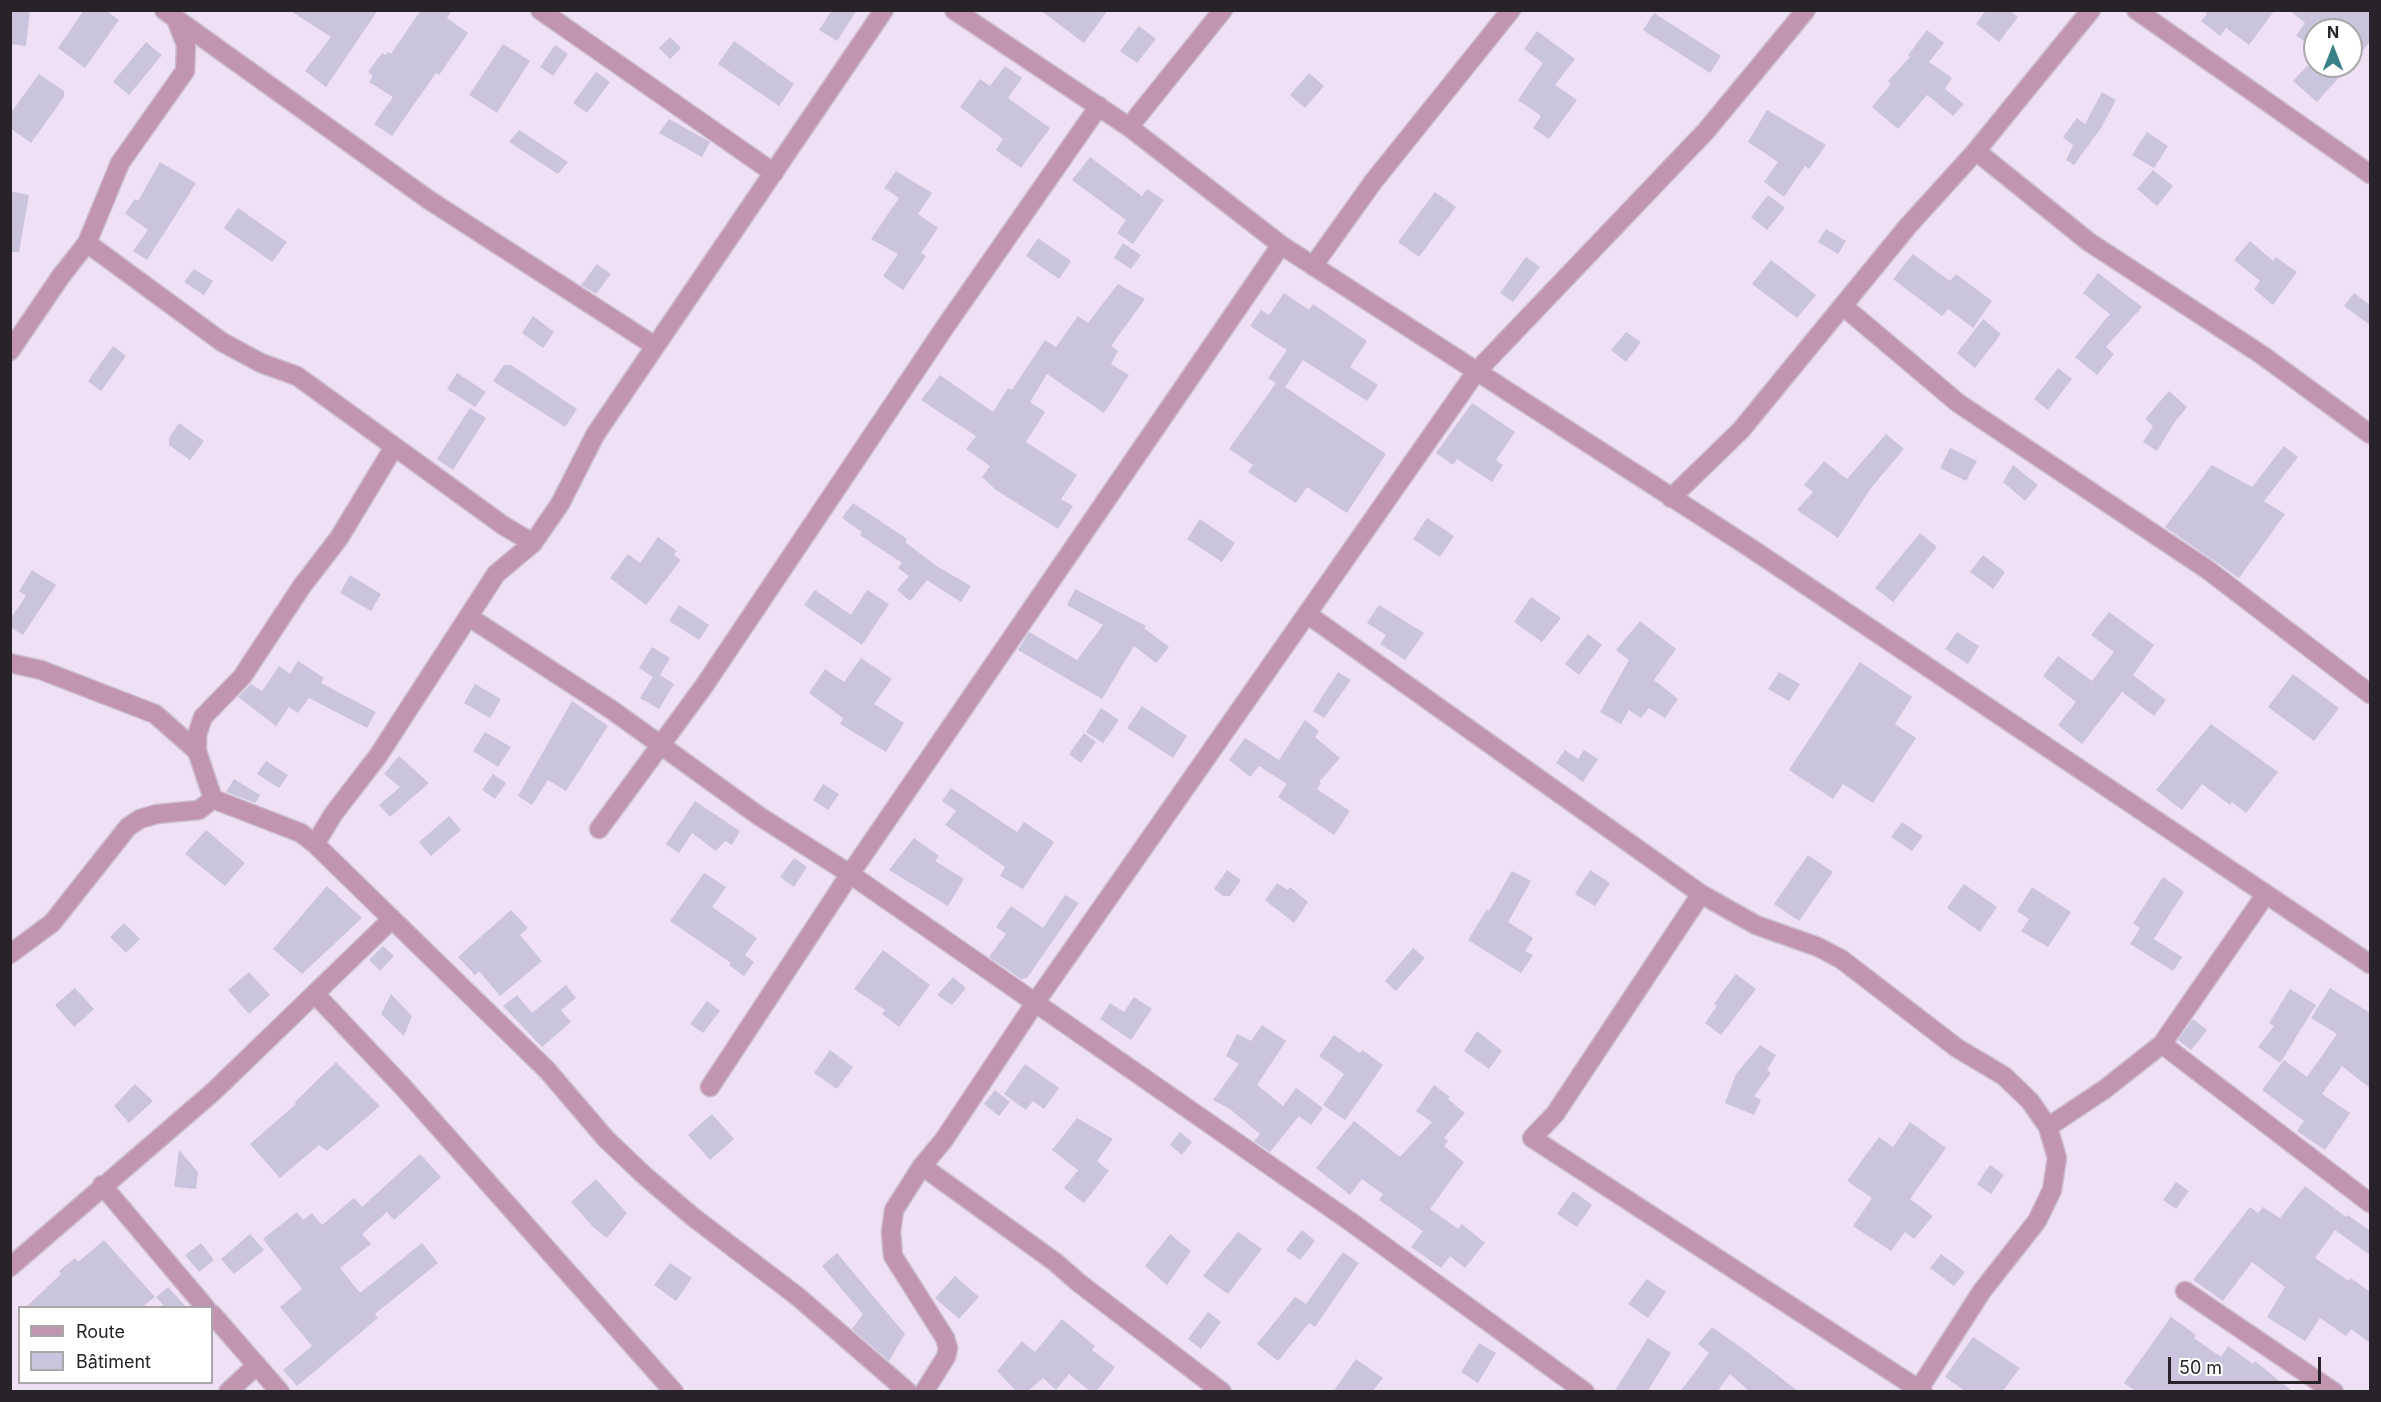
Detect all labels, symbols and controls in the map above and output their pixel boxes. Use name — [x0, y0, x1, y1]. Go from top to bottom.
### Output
north arrow — [2303, 18, 2363, 78]
text: N — [2327, 22, 2339, 42]
legend — [18, 1306, 213, 1384]
text: Route — [76, 1321, 125, 1342]
scale bar — [2171, 1345, 2324, 1383]
text: Bâtiment — [76, 1351, 151, 1372]
text: 50 m — [2179, 1357, 2222, 1378]

